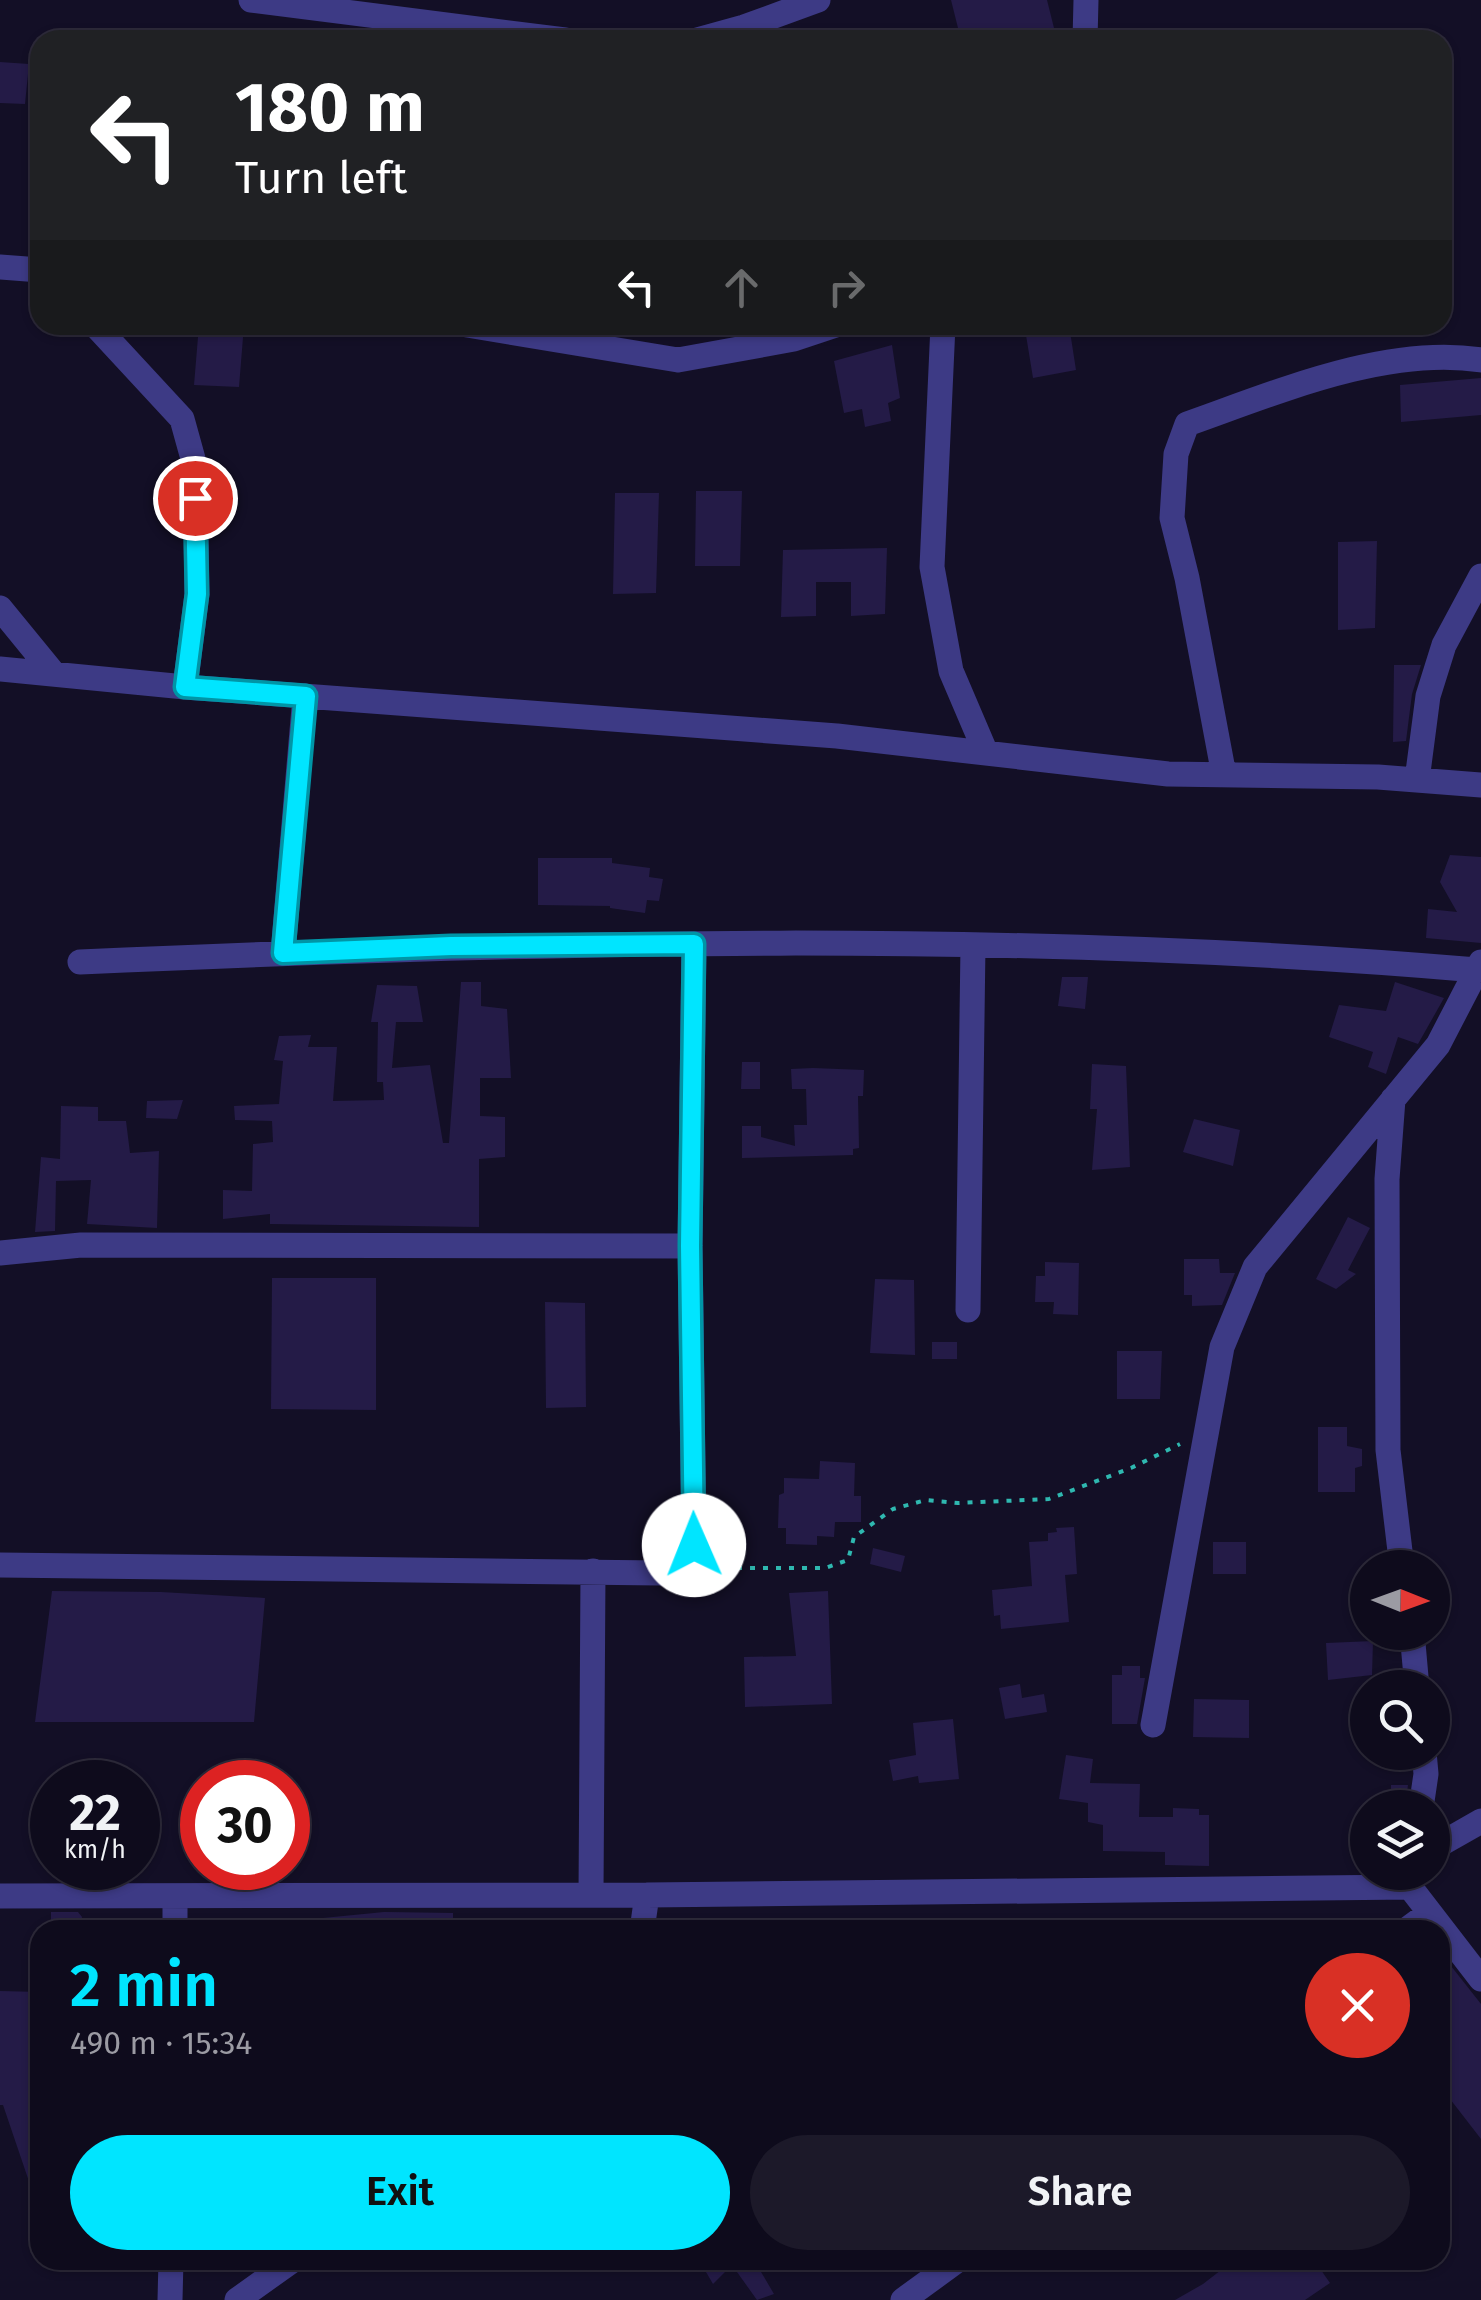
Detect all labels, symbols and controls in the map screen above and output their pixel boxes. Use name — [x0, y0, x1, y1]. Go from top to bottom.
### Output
text: 180 m — [235, 66, 425, 150]
icon: left — [70, 70, 200, 200]
text: Turn left — [235, 151, 407, 205]
icon: left — [609, 260, 664, 315]
icon: ahead — [714, 260, 769, 315]
icon: right — [819, 260, 874, 315]
pin — [153, 456, 238, 541]
icon: arrive — [168, 471, 223, 526]
position arrow — [642, 1493, 746, 1597]
north arrow — [1350, 1550, 1450, 1650]
map controls — [1350, 1550, 1450, 1890]
button: search — [1350, 1670, 1450, 1770]
speed limit sign: 30 — [180, 1760, 310, 1890]
text: 22 — [69, 1783, 121, 1843]
button: layers — [1350, 1790, 1450, 1890]
text: km/h — [64, 1835, 126, 1865]
text: 2 min — [70, 1950, 218, 2022]
button: close — [1305, 1953, 1410, 2058]
text: 490 m · 15:34 — [70, 2024, 252, 2062]
button: Exit — [70, 2135, 730, 2250]
button: Share — [750, 2135, 1410, 2250]

